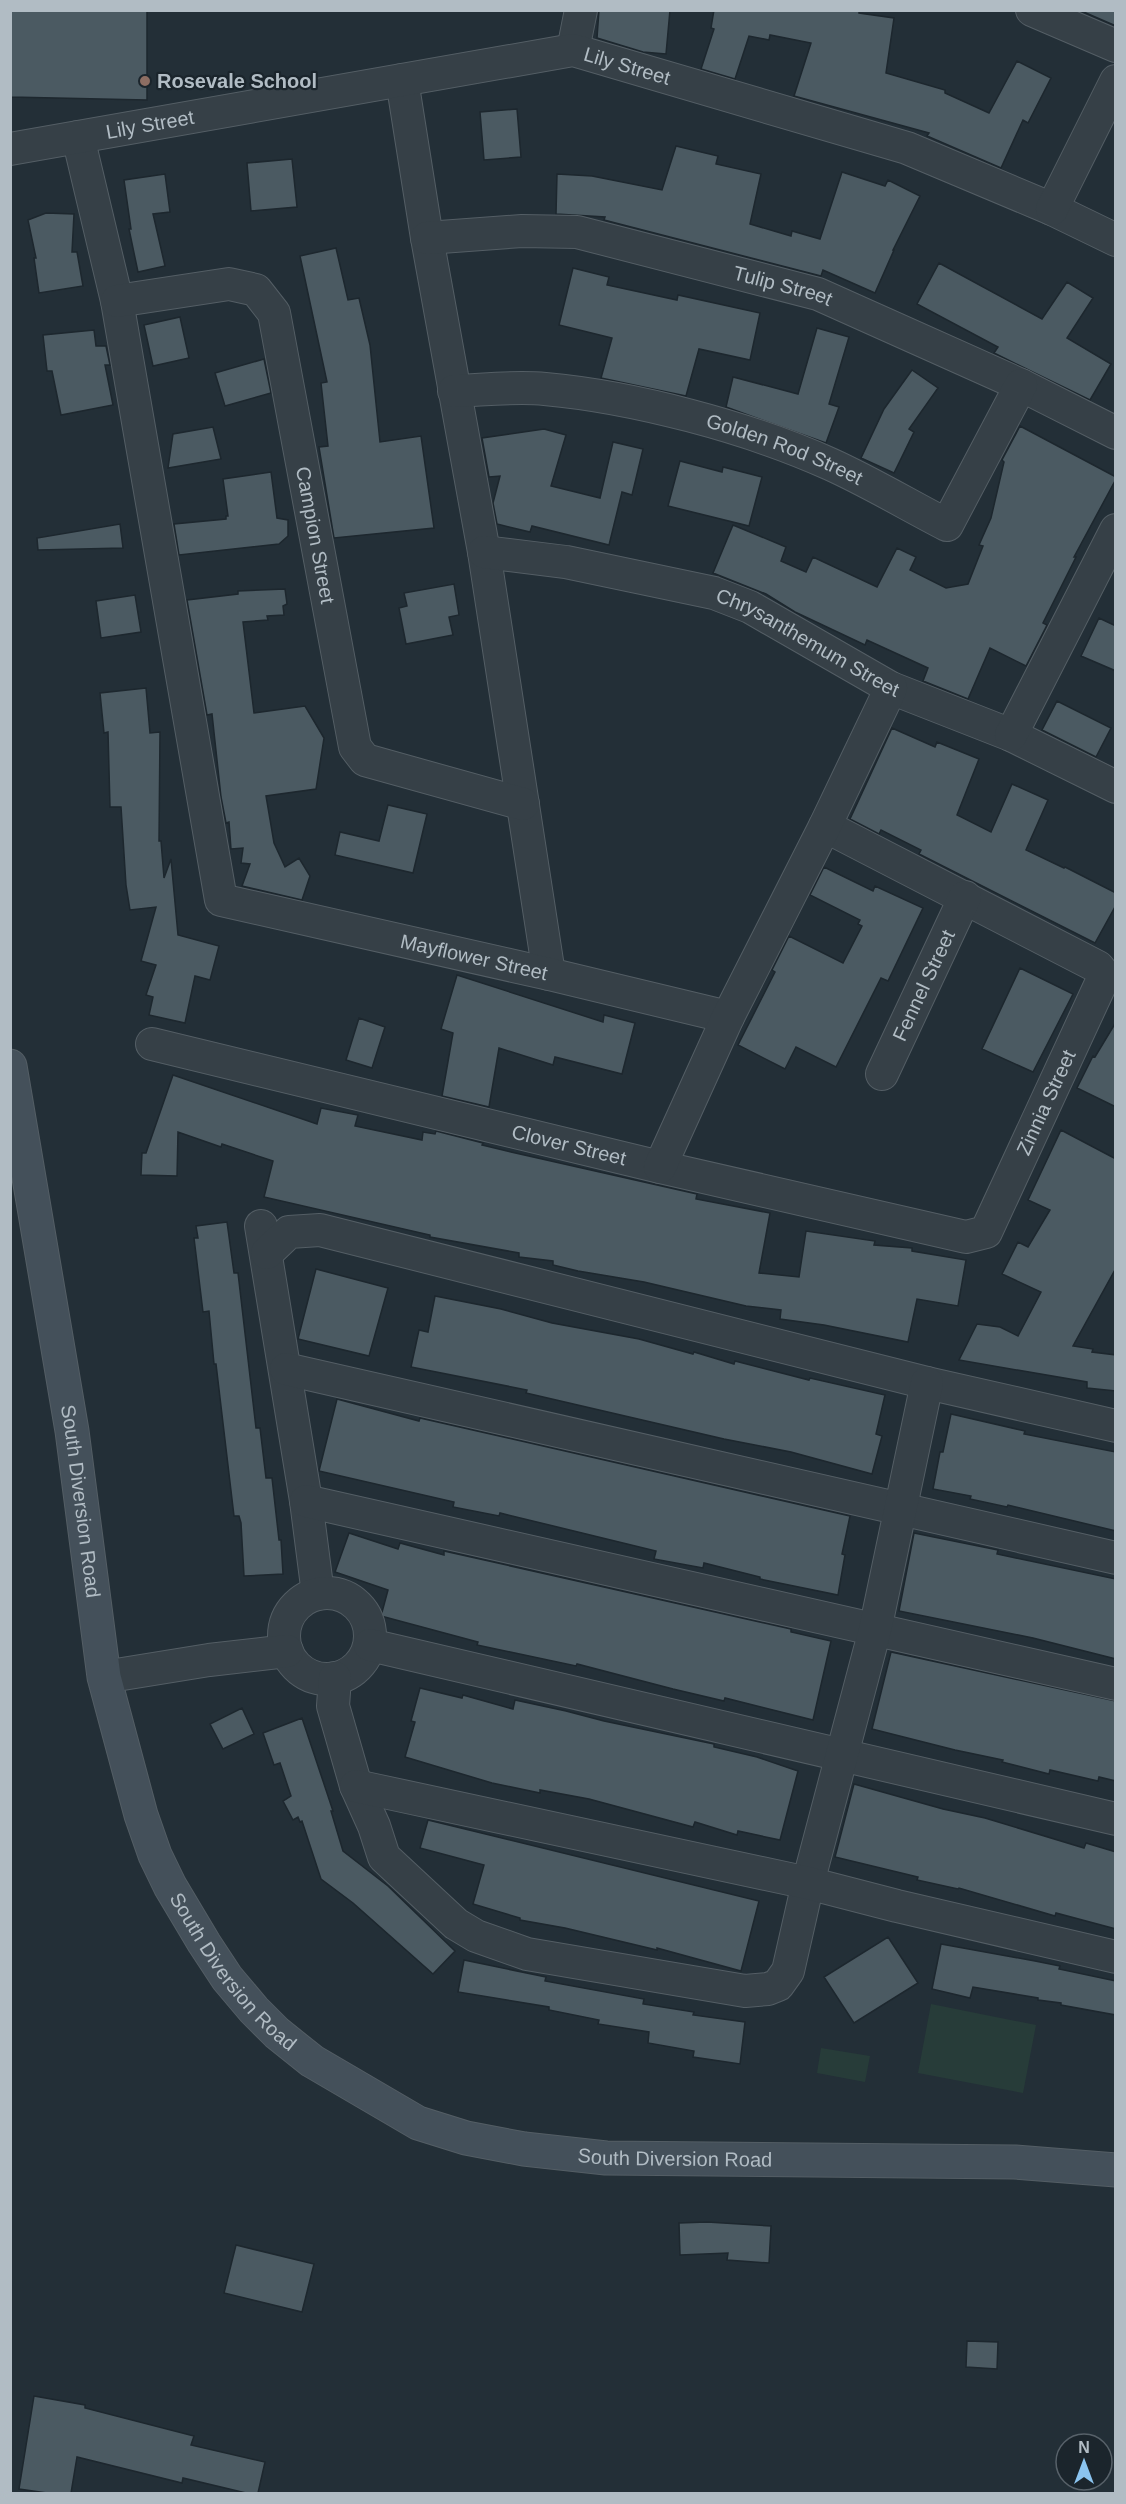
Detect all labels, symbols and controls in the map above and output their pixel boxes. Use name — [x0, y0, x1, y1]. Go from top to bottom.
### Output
street label: Lily Street — [581, 43, 673, 89]
place label: Rosevale School — [157, 70, 317, 92]
marker: Rosevale School — [138, 74, 152, 88]
street label: Lily Street — [104, 106, 196, 143]
street label: Tulip Street — [731, 262, 836, 310]
street label: Golden Rod Street — [704, 410, 867, 489]
street label: Campion Street — [292, 465, 339, 606]
street label: Chrysanthemum Street — [713, 584, 903, 701]
street label: Fennel Street — [888, 926, 959, 1044]
street label: Mayflower Street — [398, 930, 550, 984]
street label: Zinnia Street — [1012, 1046, 1080, 1158]
street label: Clover Street — [510, 1121, 629, 1169]
street label: South Diversion Road — [57, 1403, 105, 1599]
street label: South Diversion Road — [166, 1889, 301, 2055]
street label: South Diversion Road — [577, 2144, 772, 2171]
north arrow — [1054, 2432, 1114, 2492]
text: N — [1078, 2439, 1090, 2456]

